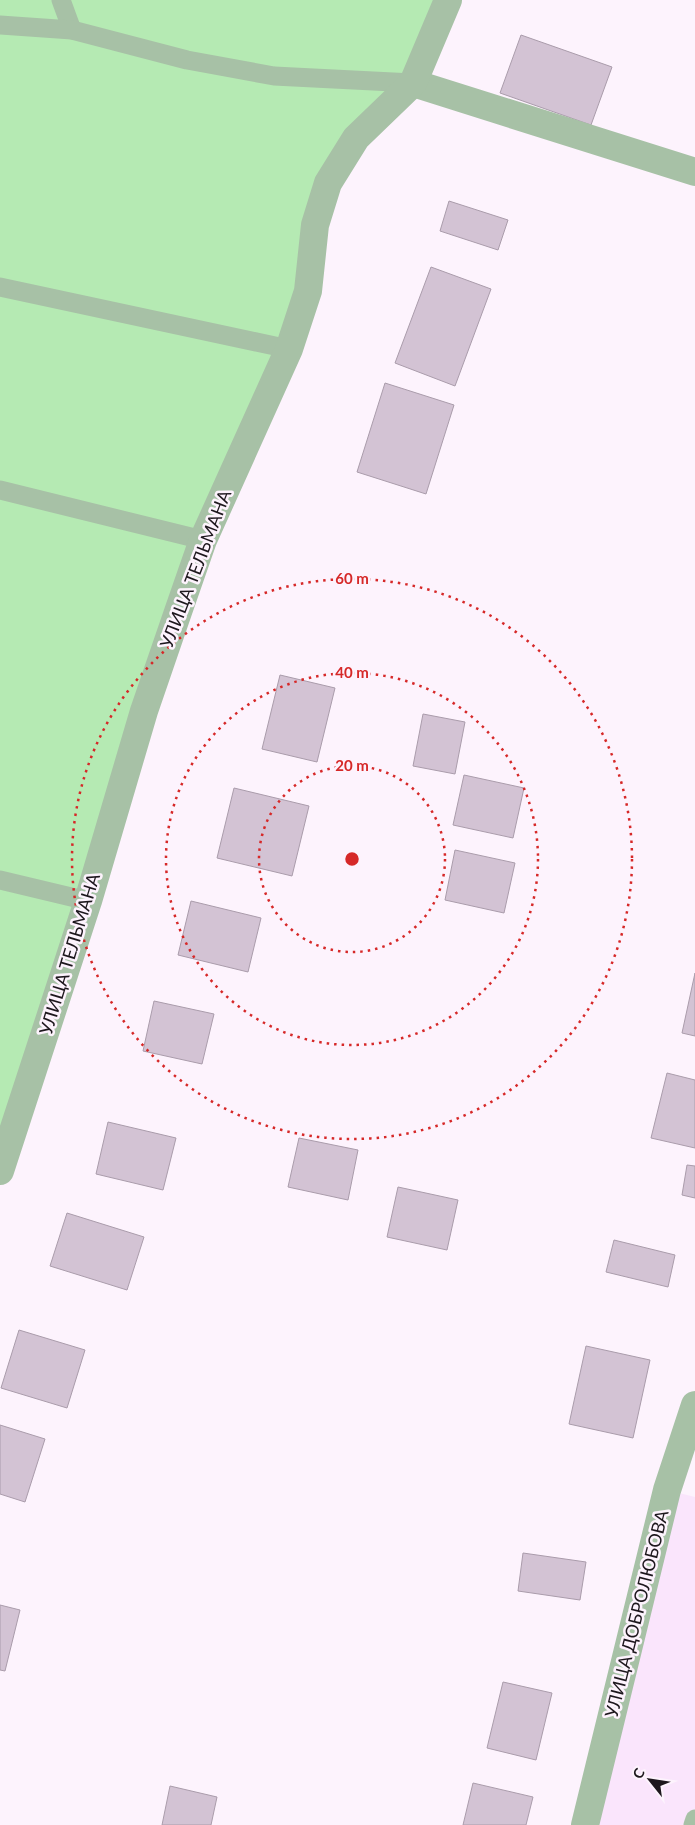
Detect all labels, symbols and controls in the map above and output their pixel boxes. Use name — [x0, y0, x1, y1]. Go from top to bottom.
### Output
street label: УЛИЦА ТЕЛЬМАНА — [155, 486, 236, 651]
text: 60 m — [335, 569, 369, 587]
text: 40 m — [335, 663, 369, 681]
text: 20 m — [335, 756, 369, 774]
centre of rings — [343, 850, 361, 868]
street label: УЛИЦА ТЕЛЬМАНА — [34, 870, 104, 1037]
street label: УЛИЦА ДОБРОЛЮБОВА — [600, 1507, 673, 1720]
north arrow — [625, 1755, 675, 1805]
text: С — [629, 1764, 648, 1782]

